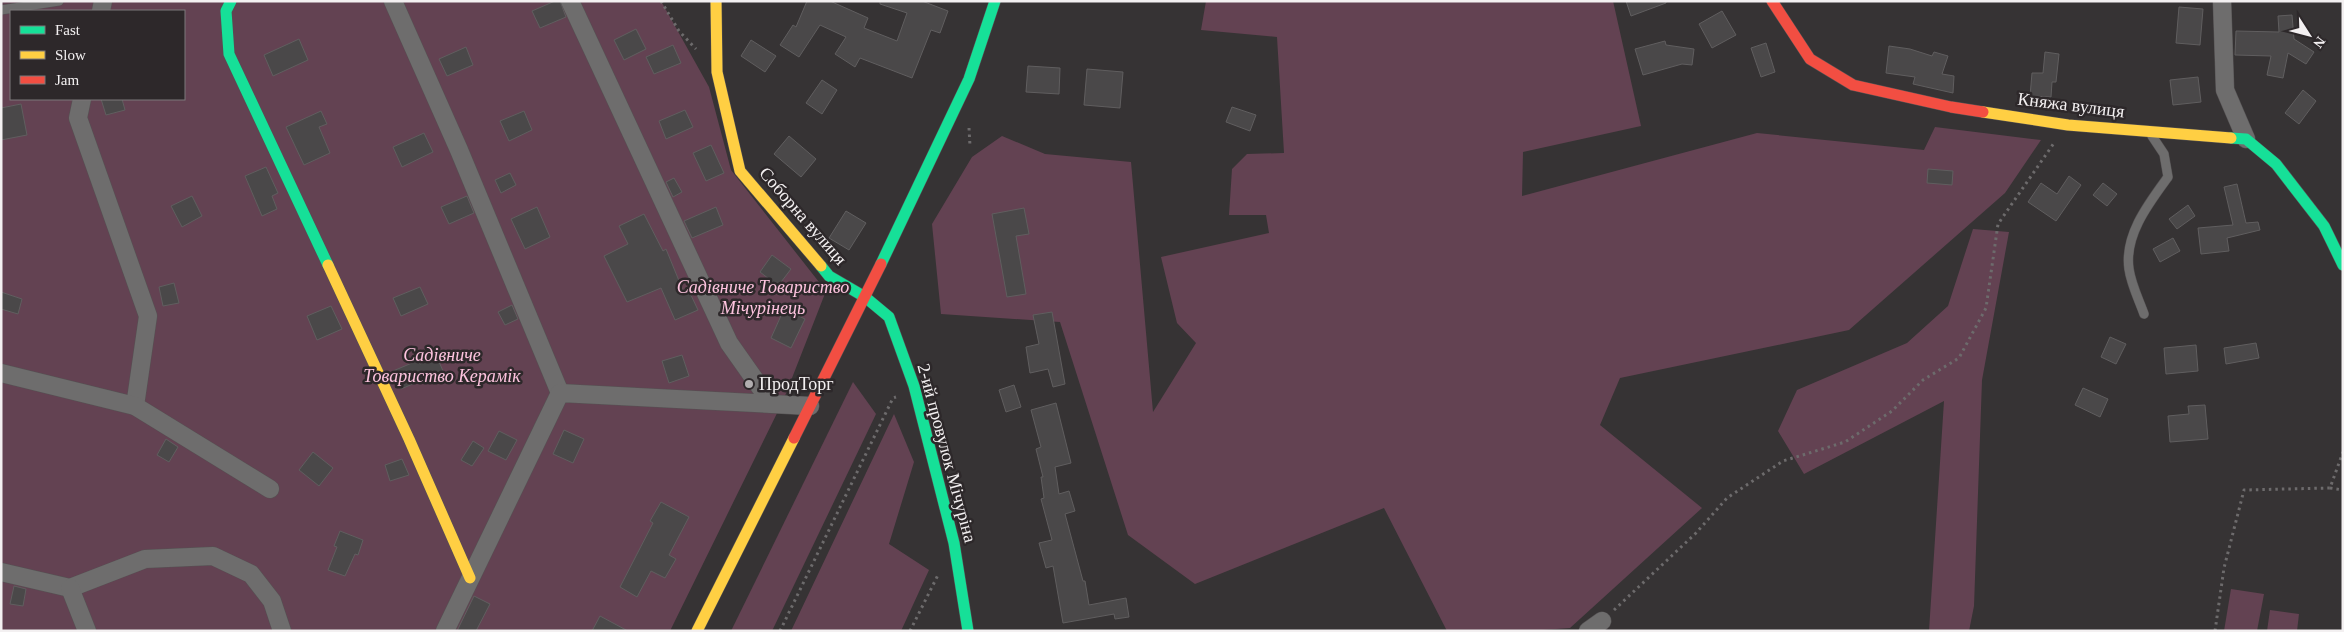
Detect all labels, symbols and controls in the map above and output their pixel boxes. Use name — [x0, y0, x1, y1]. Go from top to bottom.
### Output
legend — [10, 10, 185, 100]
north arrow — [2284, 10, 2334, 60]
text: Fast — [55, 22, 81, 38]
text: N — [2310, 34, 2328, 51]
text: Slow — [55, 47, 86, 63]
text: Jam — [55, 72, 79, 88]
street label: Княжа вулиця — [2016, 89, 2126, 121]
street label: Соборна вулиця — [755, 163, 851, 269]
park label: Садівниче Товариство Мічурінець — [677, 277, 849, 318]
park label: Садівниче Товариство Керамік — [363, 345, 521, 386]
street label: 2-ий провулок Мічуріна — [913, 361, 981, 545]
place label: ПродТорг — [759, 374, 834, 394]
marker: ПродТорг — [743, 378, 755, 390]

